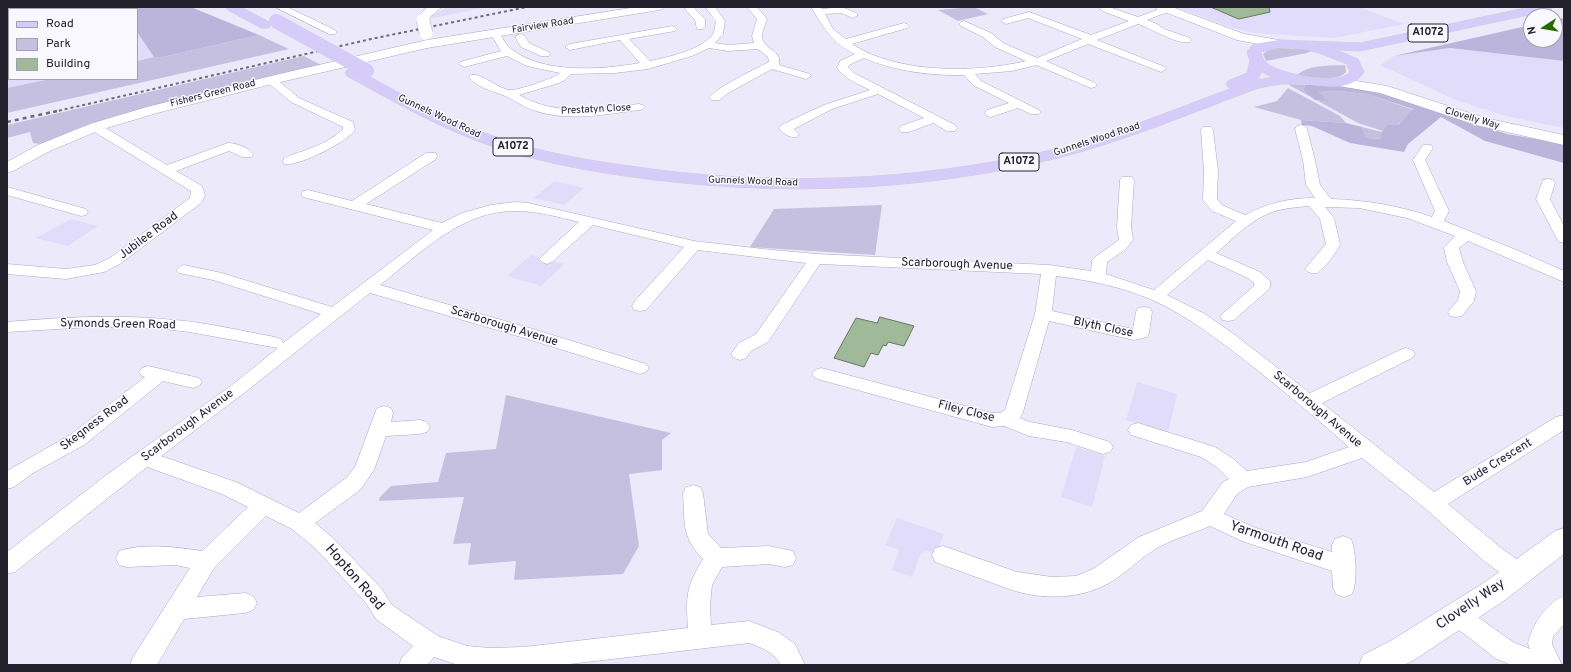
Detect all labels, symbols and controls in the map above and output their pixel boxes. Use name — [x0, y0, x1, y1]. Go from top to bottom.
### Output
legend — [8, 8, 138, 80]
north arrow — [1523, 8, 1563, 48]
street label: Fairview Road — [511, 15, 575, 37]
text: Road — [46, 16, 74, 32]
road number: A1072 — [1408, 24, 1448, 42]
text: N — [1525, 25, 1540, 36]
text: Park — [46, 36, 71, 52]
text: Building — [46, 56, 90, 72]
street label: Fishers Green Road — [169, 78, 257, 110]
street label: Gunnels Wood Road — [396, 93, 482, 141]
street label: Prestatyn Close — [561, 102, 631, 118]
street label: Clovelly Way — [1443, 105, 1501, 133]
street label: Gunnels Wood Road — [1052, 120, 1142, 160]
road number: A1072 — [493, 138, 533, 156]
road number: A1072 — [999, 153, 1039, 171]
street label: Gunnels Wood Road — [708, 174, 798, 190]
street label: Jubilee Road — [117, 209, 181, 263]
street label: Scarborough Avenue — [901, 256, 1013, 274]
street label: Scarborough Avenue — [448, 304, 560, 350]
street label: Blyth Close — [1072, 315, 1134, 341]
street label: Symonds Green Road — [60, 317, 176, 333]
street label: Scarborough Avenue — [1270, 369, 1364, 451]
street label: Scarborough Avenue — [139, 387, 237, 465]
street label: Skegness Road — [58, 394, 132, 454]
street label: Filey Close — [936, 398, 996, 426]
street label: Bude Crescent — [1461, 436, 1535, 490]
street label: Yarmouth Road — [1227, 518, 1325, 566]
street label: Hopton Road — [321, 542, 387, 614]
street label: Clovelly Way — [1433, 576, 1509, 634]

